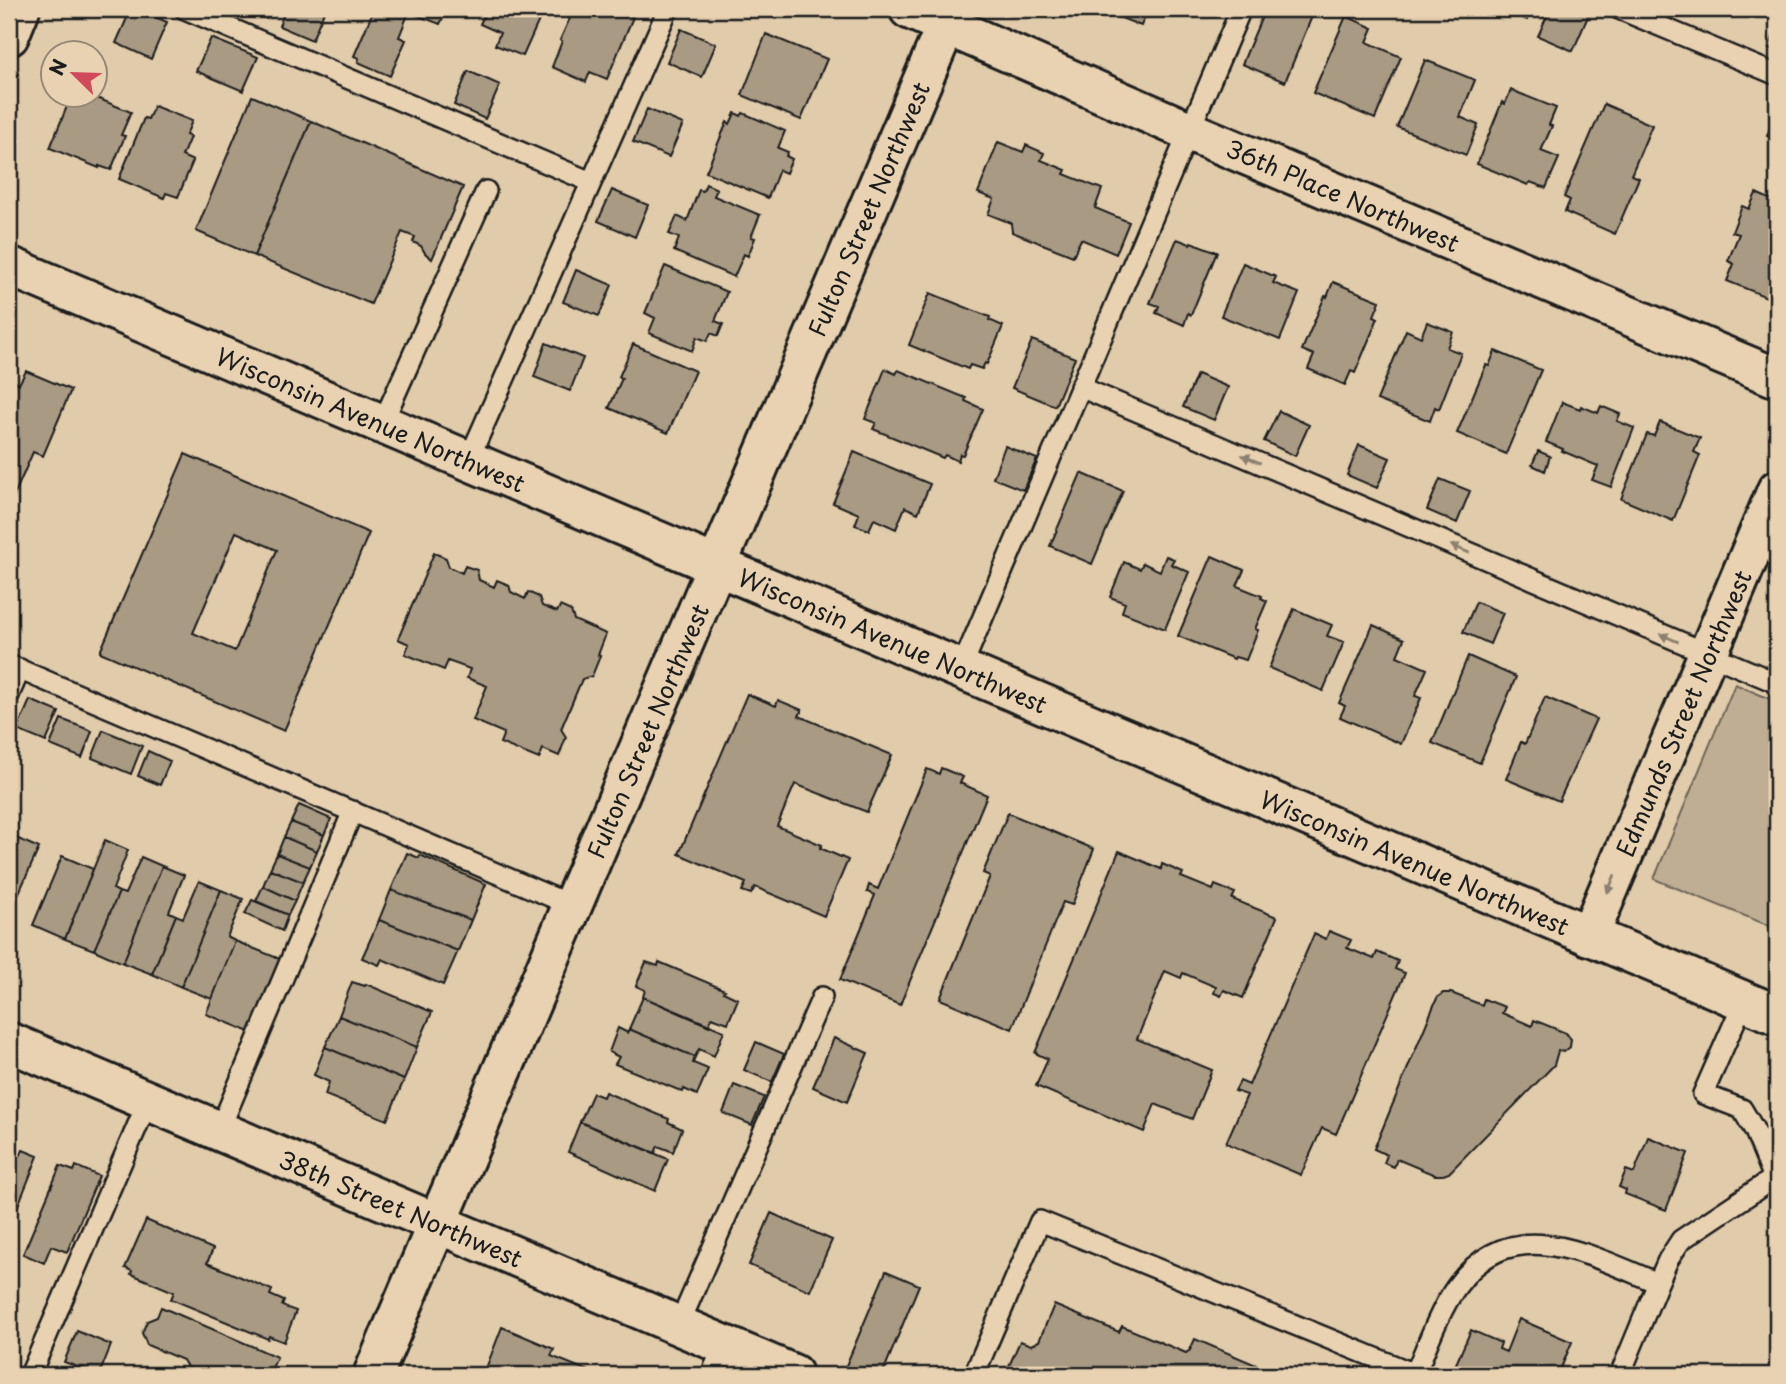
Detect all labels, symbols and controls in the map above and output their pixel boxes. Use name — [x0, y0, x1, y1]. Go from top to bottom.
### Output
north arrow — [38, 38, 108, 108]
text: N — [42, 55, 73, 79]
street label: Fulton Street Northwest — [798, 76, 938, 342]
street label: 36th Place Northwest — [1221, 130, 1465, 260]
street label: Wisconsin Avenue Northwest — [211, 337, 531, 501]
one-way arrow — [1240, 454, 1261, 465]
one-way arrow — [1450, 543, 1470, 555]
street label: Wisconsin Avenue Northwest — [733, 558, 1053, 722]
street label: Edmunds Street Northwest — [1606, 564, 1760, 862]
street label: Fulton Street Northwest — [577, 598, 717, 864]
one-way arrow — [1659, 632, 1679, 644]
street label: Wisconsin Avenue Northwest — [1255, 780, 1575, 944]
one-way arrow — [1606, 874, 1617, 895]
street label: 38th Street Northwest — [274, 1140, 528, 1276]

